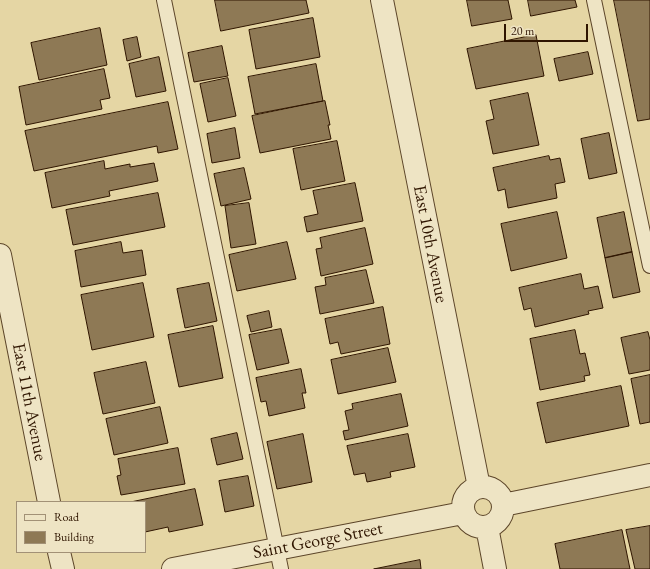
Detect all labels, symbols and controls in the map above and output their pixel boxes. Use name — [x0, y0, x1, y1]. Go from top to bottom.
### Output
scale bar — [506, 16, 590, 42]
text: 20 m — [511, 23, 534, 39]
street label: East 10th Avenue — [408, 183, 452, 305]
street label: East 11th Avenue — [7, 341, 51, 463]
legend — [16, 501, 146, 553]
text: Road — [54, 509, 79, 525]
street label: Saint George Street — [251, 518, 385, 564]
text: Building — [54, 529, 94, 545]

